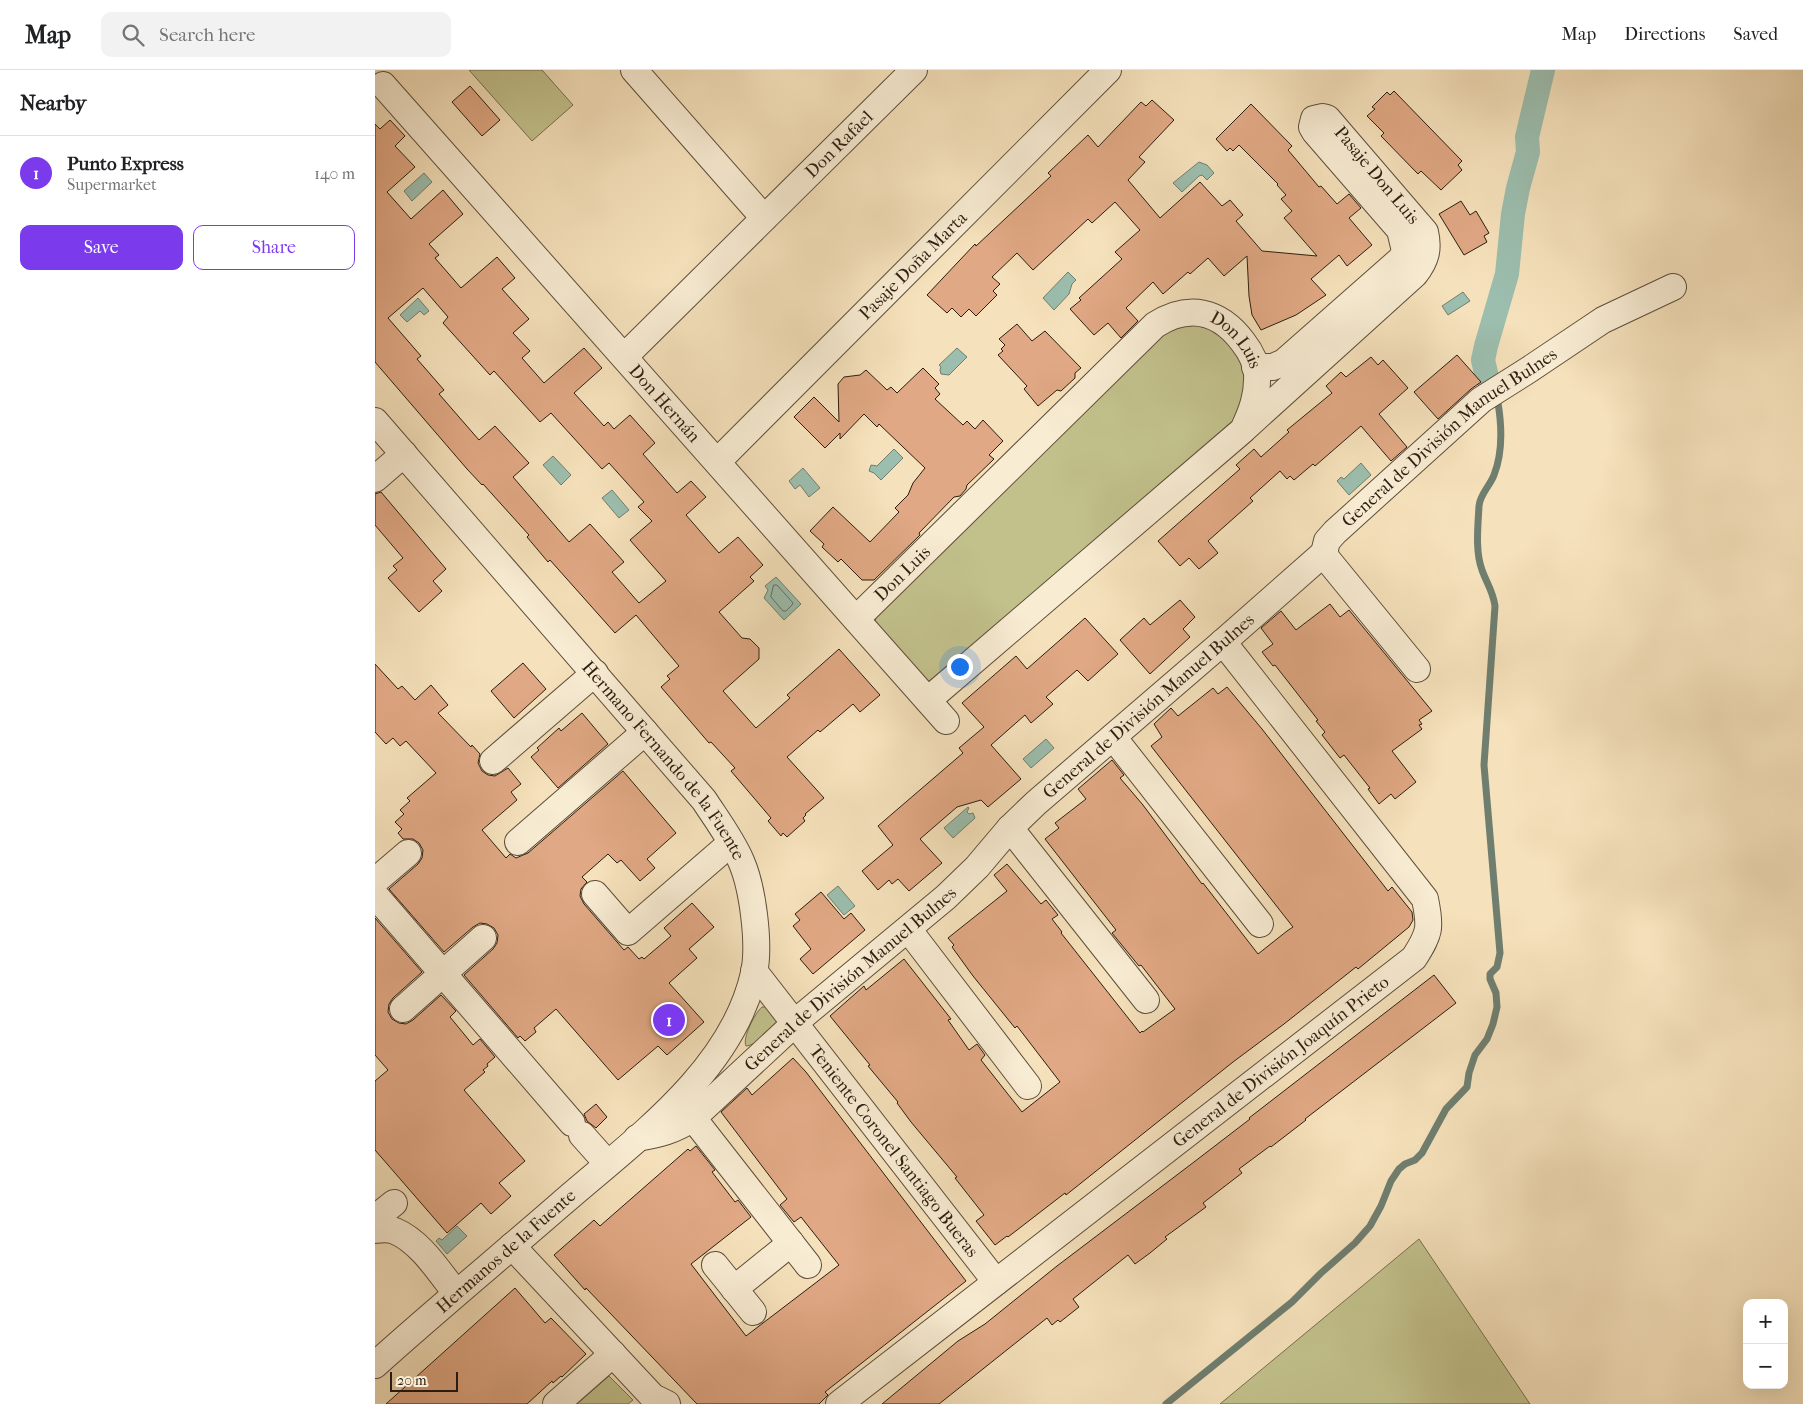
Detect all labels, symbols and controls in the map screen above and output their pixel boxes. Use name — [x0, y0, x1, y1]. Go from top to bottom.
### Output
search box — [101, 12, 451, 57]
text: Map — [25, 21, 71, 49]
icon: search — [119, 21, 147, 49]
text: Search here — [159, 24, 255, 46]
text: Map — [1562, 24, 1596, 45]
text: Directions — [1624, 24, 1705, 45]
text: Saved — [1733, 24, 1778, 45]
text: Nearby — [20, 91, 86, 115]
street label: Don Rafael — [801, 107, 878, 183]
street label: Pasaje Don Luis — [1330, 122, 1424, 229]
text: Punto Express — [67, 153, 184, 175]
text: 1 — [33, 164, 39, 183]
text: 140 m — [314, 164, 355, 183]
text: Supermarket — [67, 175, 157, 194]
street label: Pasaje Doña Marta — [855, 207, 972, 324]
button: Save — [20, 225, 183, 270]
button: Share — [193, 225, 355, 270]
street label: Don Luis — [1207, 307, 1266, 371]
street label: General de División Manuel Bulnes — [1338, 344, 1561, 532]
street label: Don Hernán — [624, 360, 705, 447]
street label: Don Luis — [870, 541, 935, 606]
street label: General de División Manuel Bulnes — [1039, 609, 1259, 803]
your location — [947, 654, 973, 680]
street label: Hermano Fernando de la Fuente — [577, 657, 749, 864]
street label: General de División Manuel Bulnes — [740, 883, 961, 1076]
street label: General de División Joaquín Prieto — [1169, 971, 1393, 1152]
pin: 1 — [653, 1001, 685, 1039]
street label: Teniente Coronel Santiago Bueras — [804, 1041, 983, 1262]
street label: Hermanos de la Fuente — [432, 1185, 580, 1318]
map controls — [1743, 1299, 1788, 1389]
button: + — [1743, 1299, 1788, 1344]
button: − — [1743, 1344, 1788, 1389]
scale bar — [390, 1369, 457, 1392]
text: 20 m — [397, 1372, 427, 1389]

